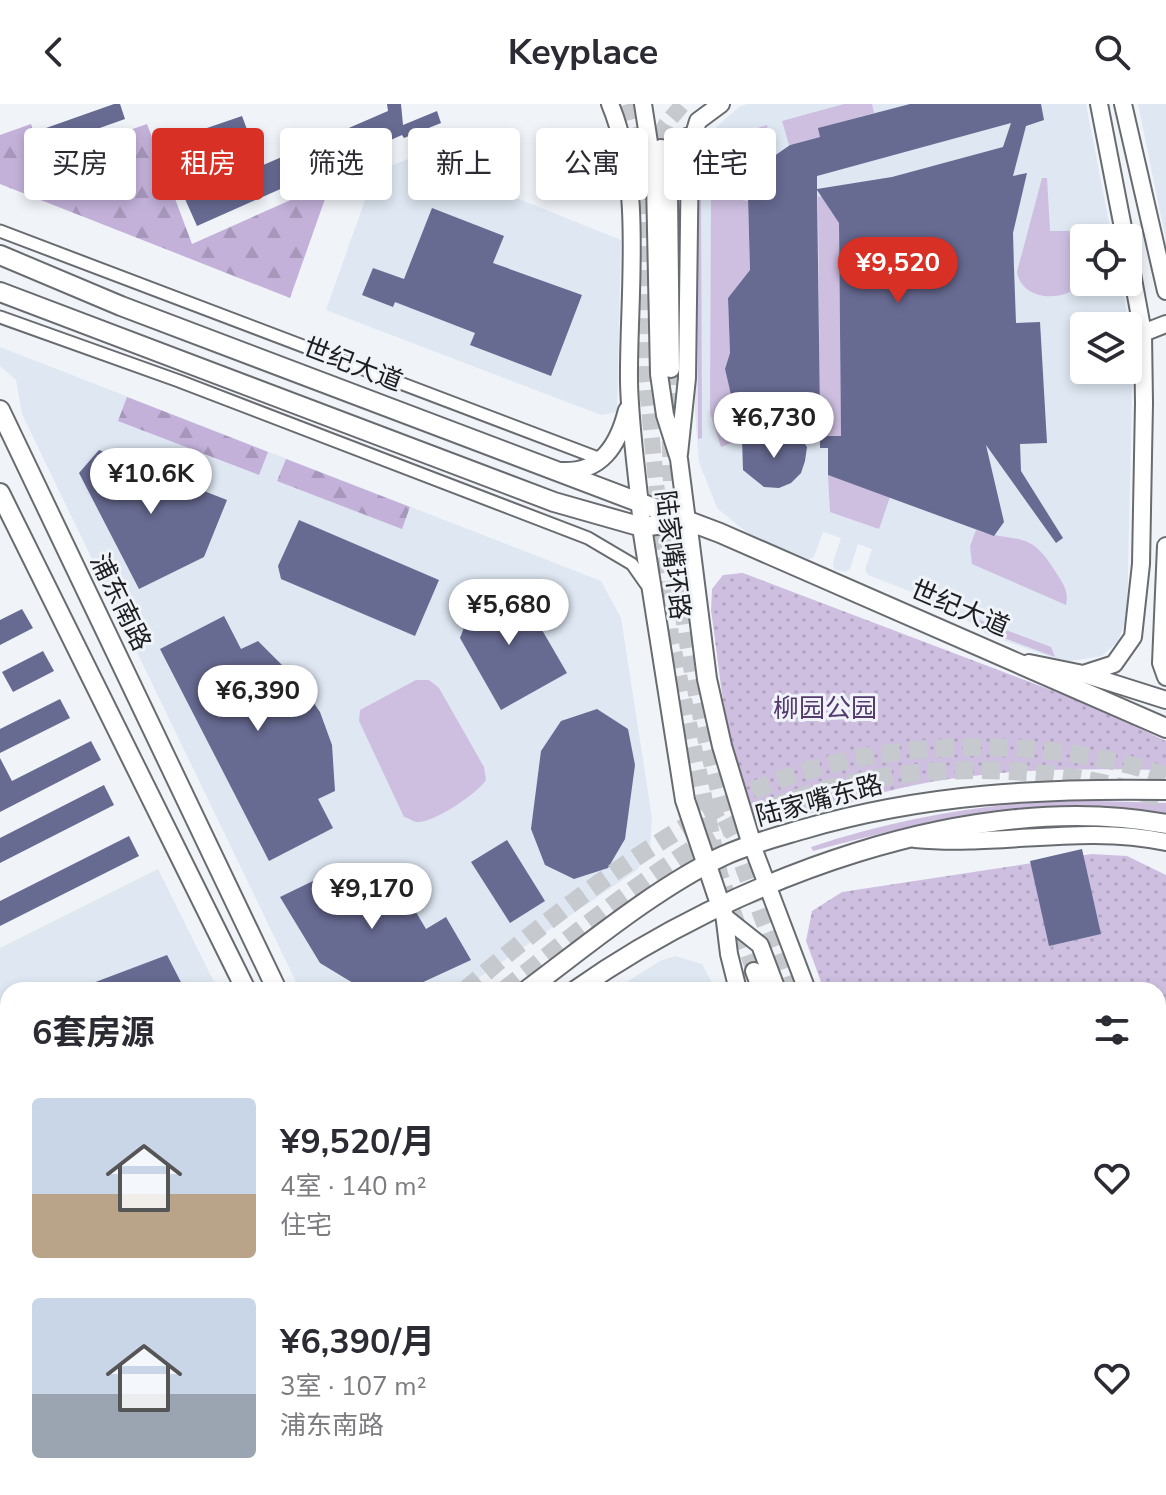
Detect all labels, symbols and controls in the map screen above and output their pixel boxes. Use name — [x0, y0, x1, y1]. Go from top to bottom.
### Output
text: Keyplace — [508, 28, 658, 77]
icon: back — [32, 30, 76, 74]
icon: search — [1090, 30, 1134, 74]
chip: 买房 — [24, 128, 136, 200]
chip: 租房 — [152, 128, 264, 200]
chip: 筛选 — [280, 128, 392, 200]
chip: 新上 — [408, 128, 520, 200]
chip: 公寓 — [536, 128, 648, 200]
chip: 住宅 — [664, 128, 776, 200]
map controls — [1070, 224, 1142, 384]
button: locate — [1070, 224, 1142, 296]
pin: ¥9,520 — [833, 237, 963, 305]
text: ¥9,520 — [856, 245, 940, 280]
button: layers — [1070, 312, 1142, 384]
street label: 世纪大道 — [298, 329, 408, 399]
pin: ¥6,730 — [709, 392, 839, 460]
text: ¥6,730 — [732, 400, 816, 435]
pin: ¥10.6K — [86, 448, 216, 516]
text: ¥10.6K — [108, 456, 194, 491]
street label: 陆家嘴环路 — [647, 488, 698, 622]
street label: 浦东南路 — [82, 548, 159, 657]
street label: 世纪大道 — [905, 572, 1015, 645]
pin: ¥5,680 — [444, 579, 574, 647]
text: ¥5,680 — [467, 587, 551, 622]
pin: ¥6,390 — [193, 665, 323, 733]
text: ¥6,390 — [216, 673, 300, 708]
park label: 柳园公园 — [773, 691, 877, 726]
street label: 陆家嘴东路 — [752, 767, 886, 834]
pin: ¥9,170 — [307, 863, 437, 931]
text: ¥9,170 — [330, 871, 414, 906]
icon: filters — [1090, 1008, 1134, 1052]
text: 6套房源 — [32, 1010, 154, 1056]
text: ¥9,520/月 — [280, 1119, 435, 1165]
icon: home — [96, 1130, 192, 1226]
icon: heart — [1090, 1156, 1134, 1200]
text: 4室 · 140 m² — [280, 1169, 427, 1204]
text: 住宅 — [280, 1208, 332, 1243]
text: ¥6,390/月 — [280, 1319, 435, 1365]
icon: home — [96, 1330, 192, 1426]
icon: heart — [1090, 1356, 1134, 1400]
text: 3室 · 107 m² — [280, 1369, 427, 1404]
text: 浦东南路 — [280, 1408, 384, 1443]

